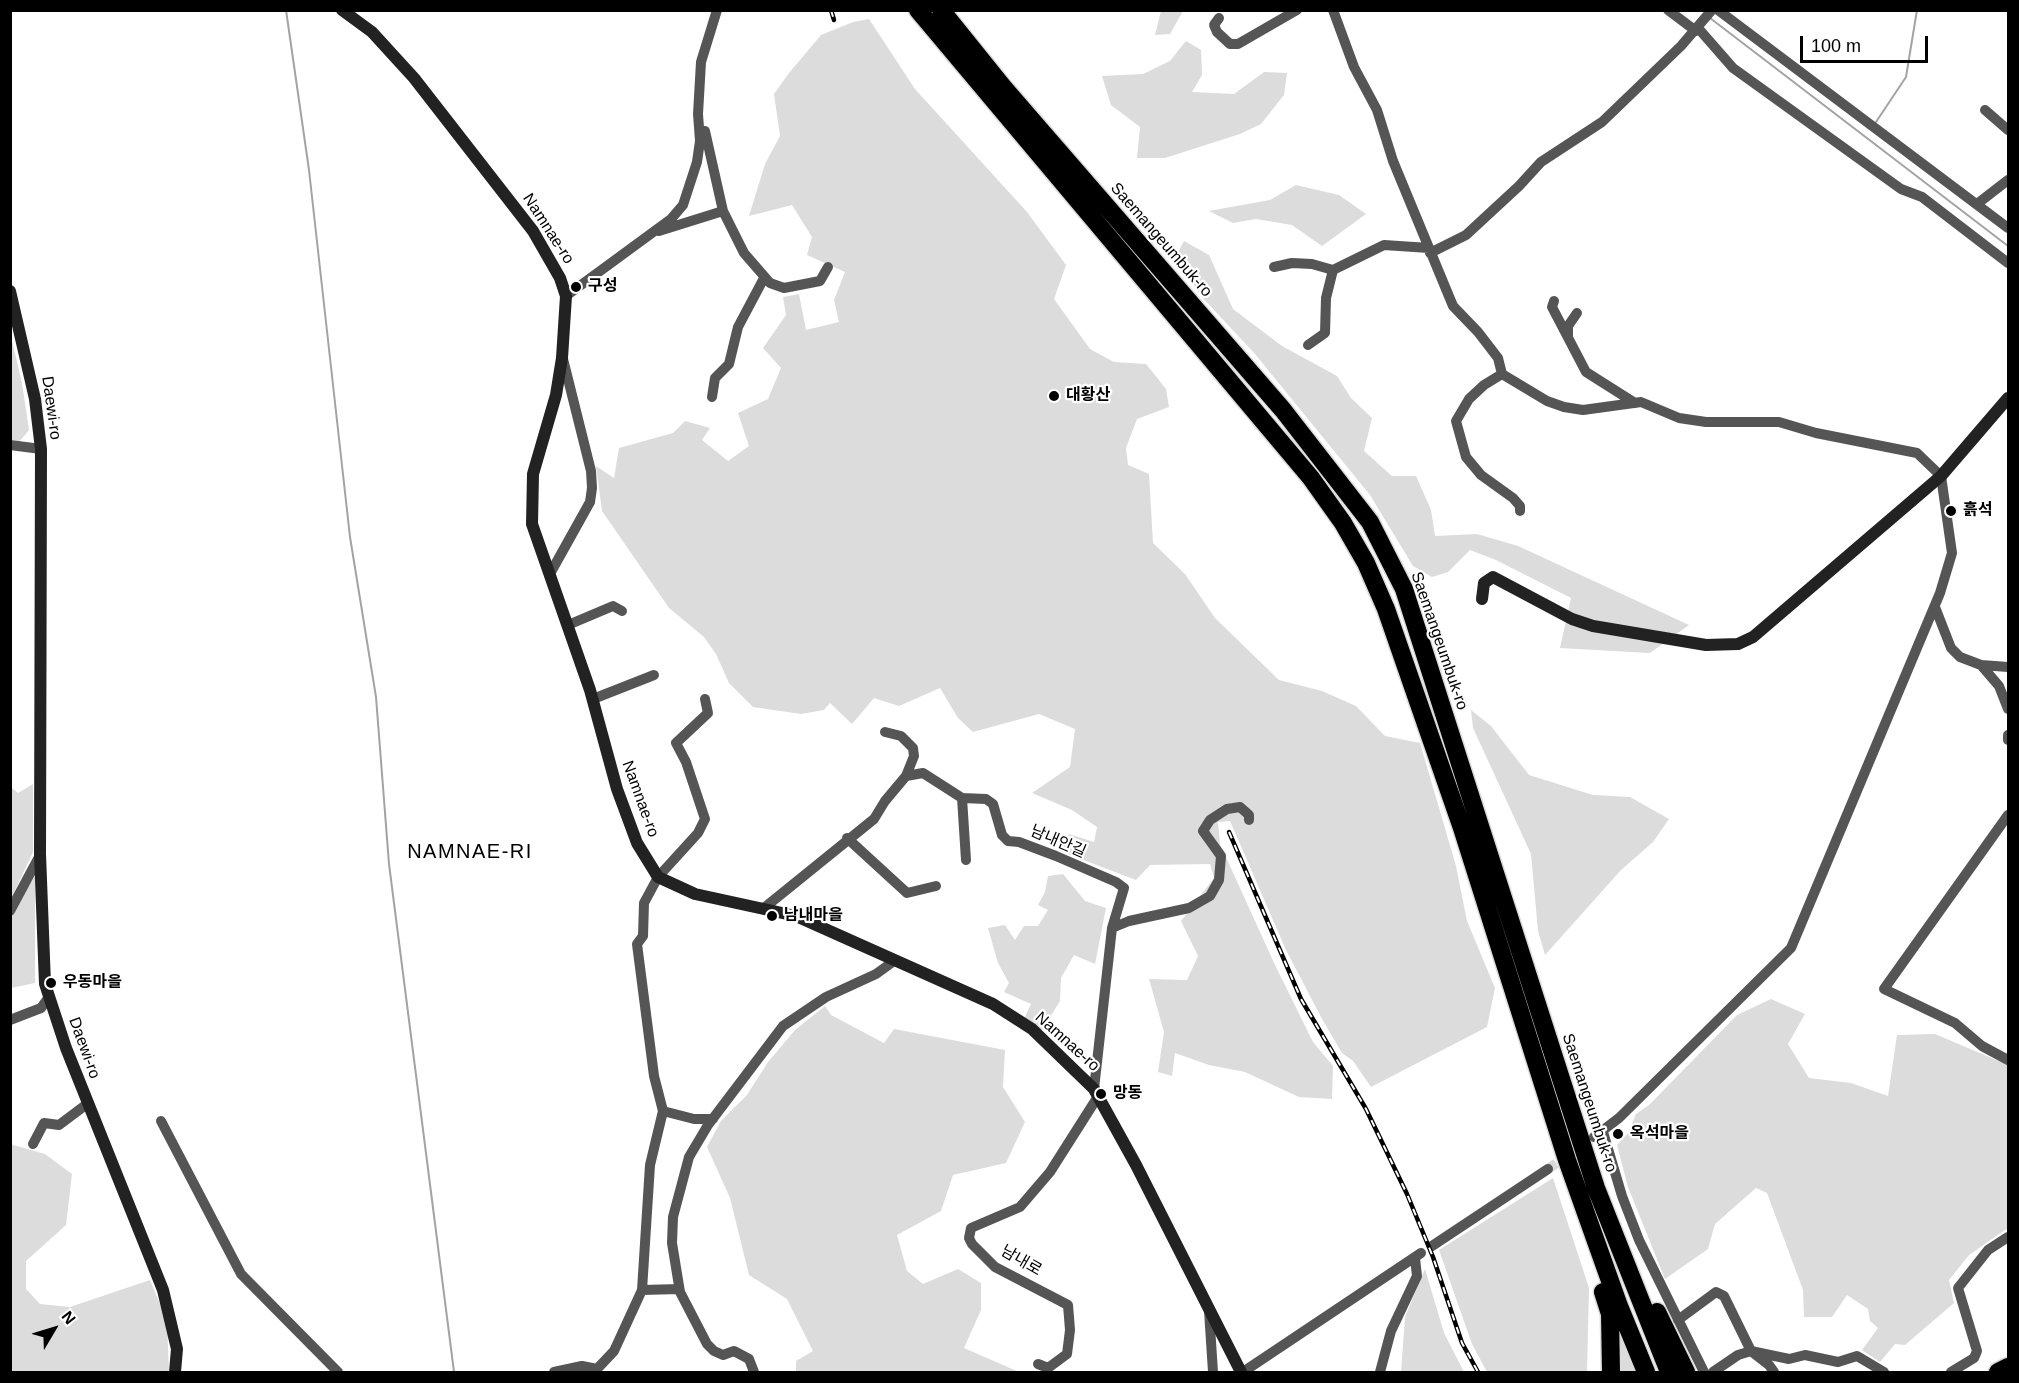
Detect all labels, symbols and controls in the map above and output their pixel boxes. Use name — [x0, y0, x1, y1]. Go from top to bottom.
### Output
scale bar — [1803, 24, 1930, 62]
text: 100 m — [1811, 36, 1861, 56]
street label: Saemangeumbuk-ro — [1106, 179, 1216, 301]
street label: Namnae-ro — [518, 190, 578, 268]
place label: 구성 — [588, 277, 617, 297]
marker: 구성 — [569, 280, 583, 294]
street label: Daewi-ro — [37, 375, 65, 441]
place label: 대황산 — [1066, 386, 1110, 406]
marker: 대황산 — [1047, 389, 1061, 403]
place label: 흙석 — [1963, 501, 1992, 521]
marker: 흙석 — [1944, 504, 1958, 518]
street label: Saemangeumbuk-ro — [1406, 569, 1472, 713]
street label: Namnae-ro — [617, 758, 663, 840]
street label: 남내안길 — [1027, 822, 1089, 862]
district label: NAMNAE-RI — [407, 840, 533, 864]
place label: 남내마을 — [784, 906, 843, 926]
marker: 남내마을 — [765, 909, 779, 923]
place label: 우동마을 — [63, 973, 122, 993]
marker: 우동마을 — [44, 976, 58, 990]
street label: Namnae-ro — [1031, 1008, 1103, 1076]
street label: Daewi-ro — [64, 1015, 104, 1081]
street label: Saemangeumbuk-ro — [1557, 1031, 1621, 1175]
place label: 망동 — [1113, 1084, 1142, 1104]
marker: 망동 — [1094, 1087, 1108, 1101]
place label: 옥석마을 — [1630, 1124, 1689, 1144]
marker: 옥석마을 — [1611, 1127, 1625, 1141]
street label: 남내로 — [997, 1242, 1045, 1280]
north arrow — [24, 1299, 84, 1359]
text: N — [58, 1308, 79, 1327]

